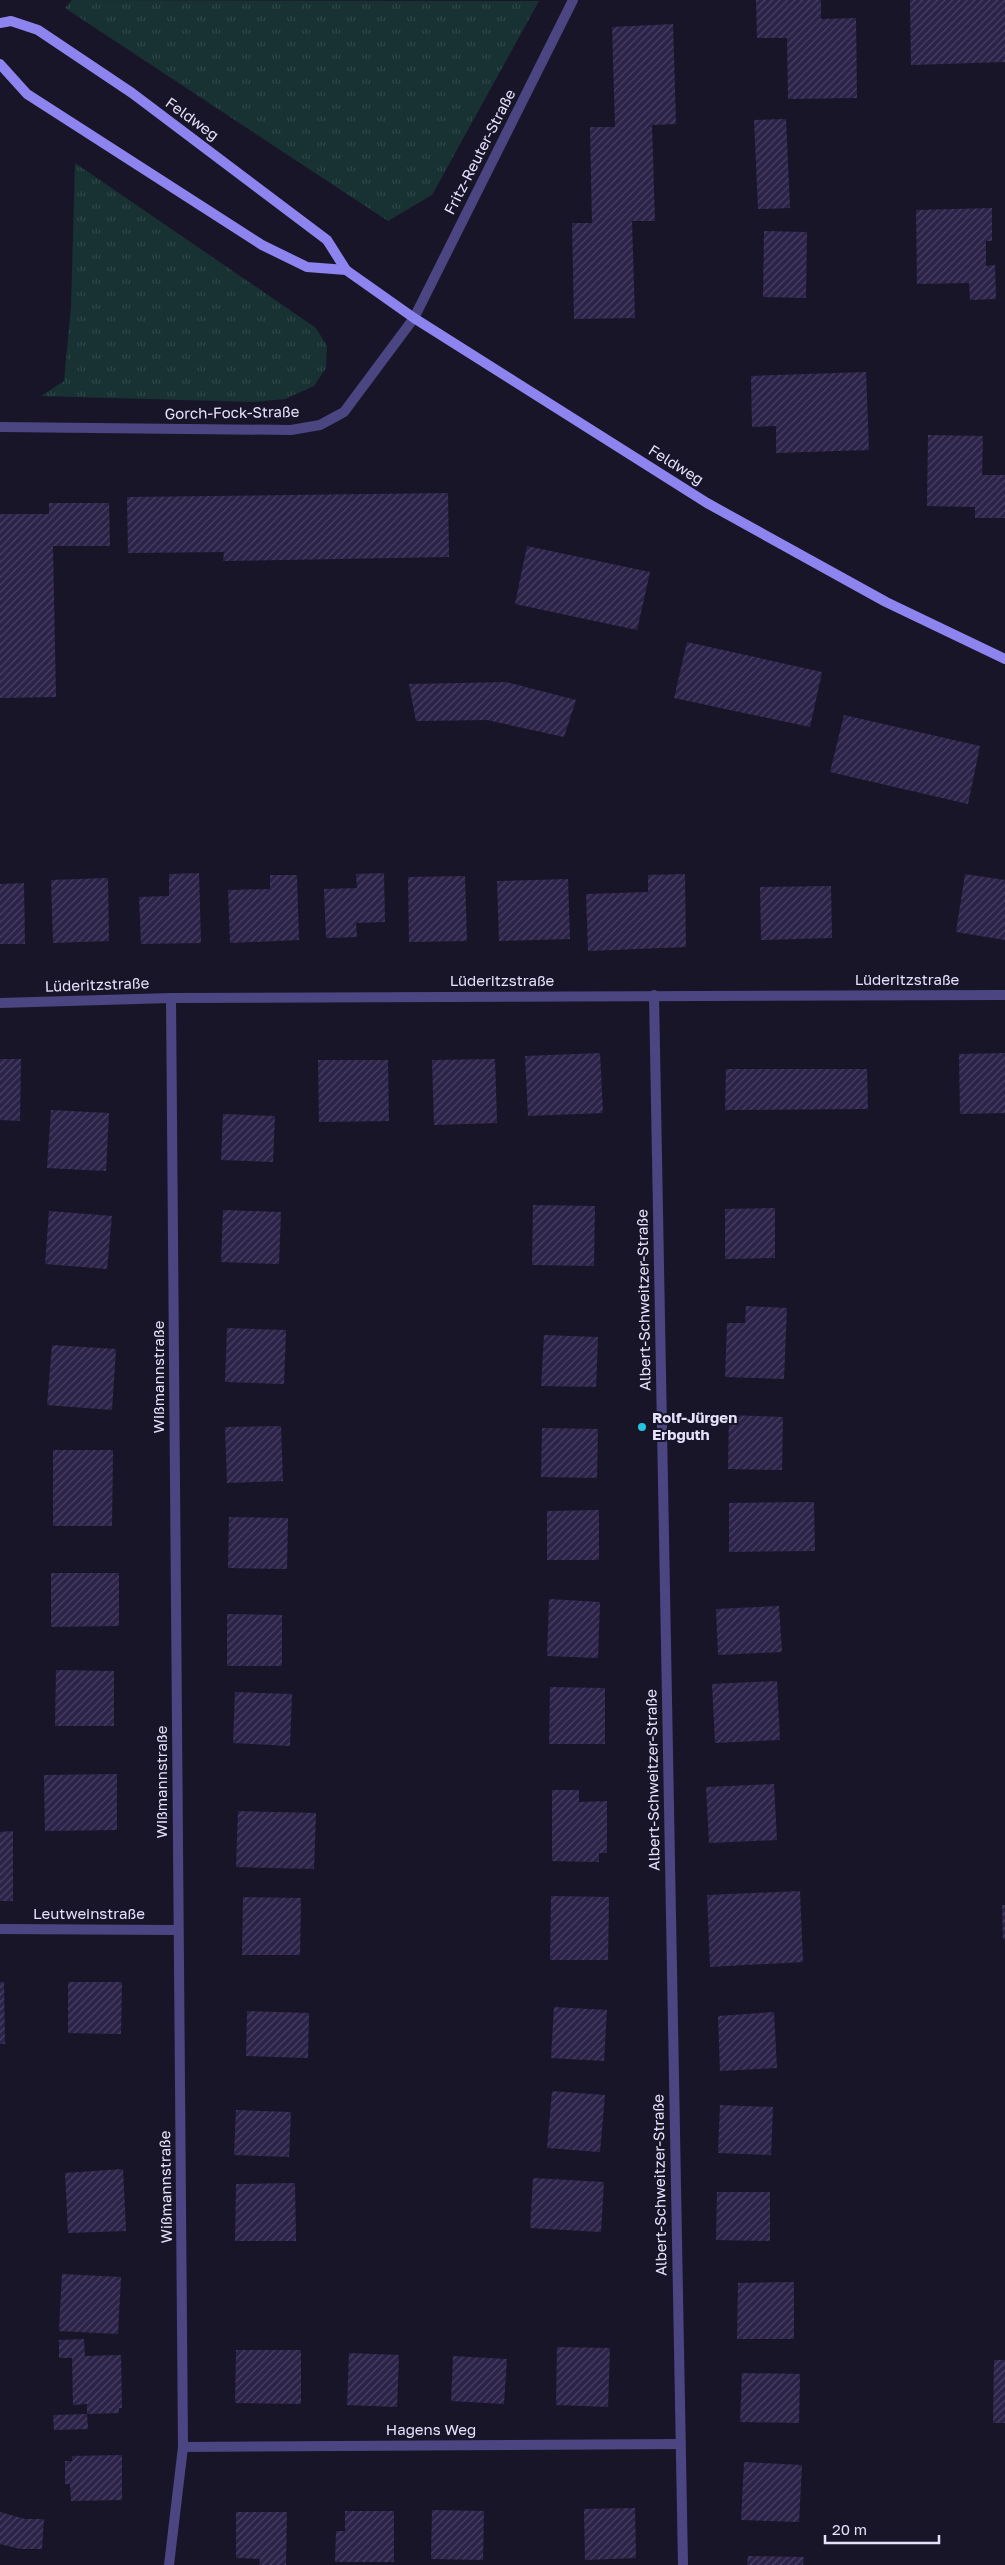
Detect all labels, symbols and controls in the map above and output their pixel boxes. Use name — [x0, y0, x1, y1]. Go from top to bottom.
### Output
street label: Fritz-Reuter-Straße — [440, 86, 519, 217]
street label: Feldweg — [163, 93, 223, 143]
street label: Gorch-Fock-Straße — [164, 402, 300, 422]
street label: Feldweg — [646, 440, 707, 488]
street label: Lüderitzstraße — [855, 970, 960, 988]
street label: Lüderitzstraße — [450, 971, 555, 989]
street label: Lüderitzstraße — [44, 973, 150, 995]
street label: Albert-Schweitzer-Straße — [632, 1209, 654, 1391]
street label: Wißmannstraße — [149, 1320, 167, 1433]
place label: Rolf-Jürgen Erbguth — [652, 1408, 737, 1443]
marker: Rolf-Jürgen Erbguth — [636, 1421, 648, 1433]
street label: Albert-Schweitzer-Straße — [641, 1689, 663, 1871]
street label: Wißmannstraße — [152, 1725, 170, 1838]
street label: Leutweinstraße — [33, 1904, 145, 1922]
street label: Albert-Schweitzer-Straße — [648, 2094, 670, 2276]
street label: Wißmannstraße — [155, 2130, 175, 2244]
street label: Hagens Weg — [386, 2420, 476, 2438]
scale bar — [825, 2512, 939, 2544]
text: 20 m — [832, 2520, 867, 2538]

